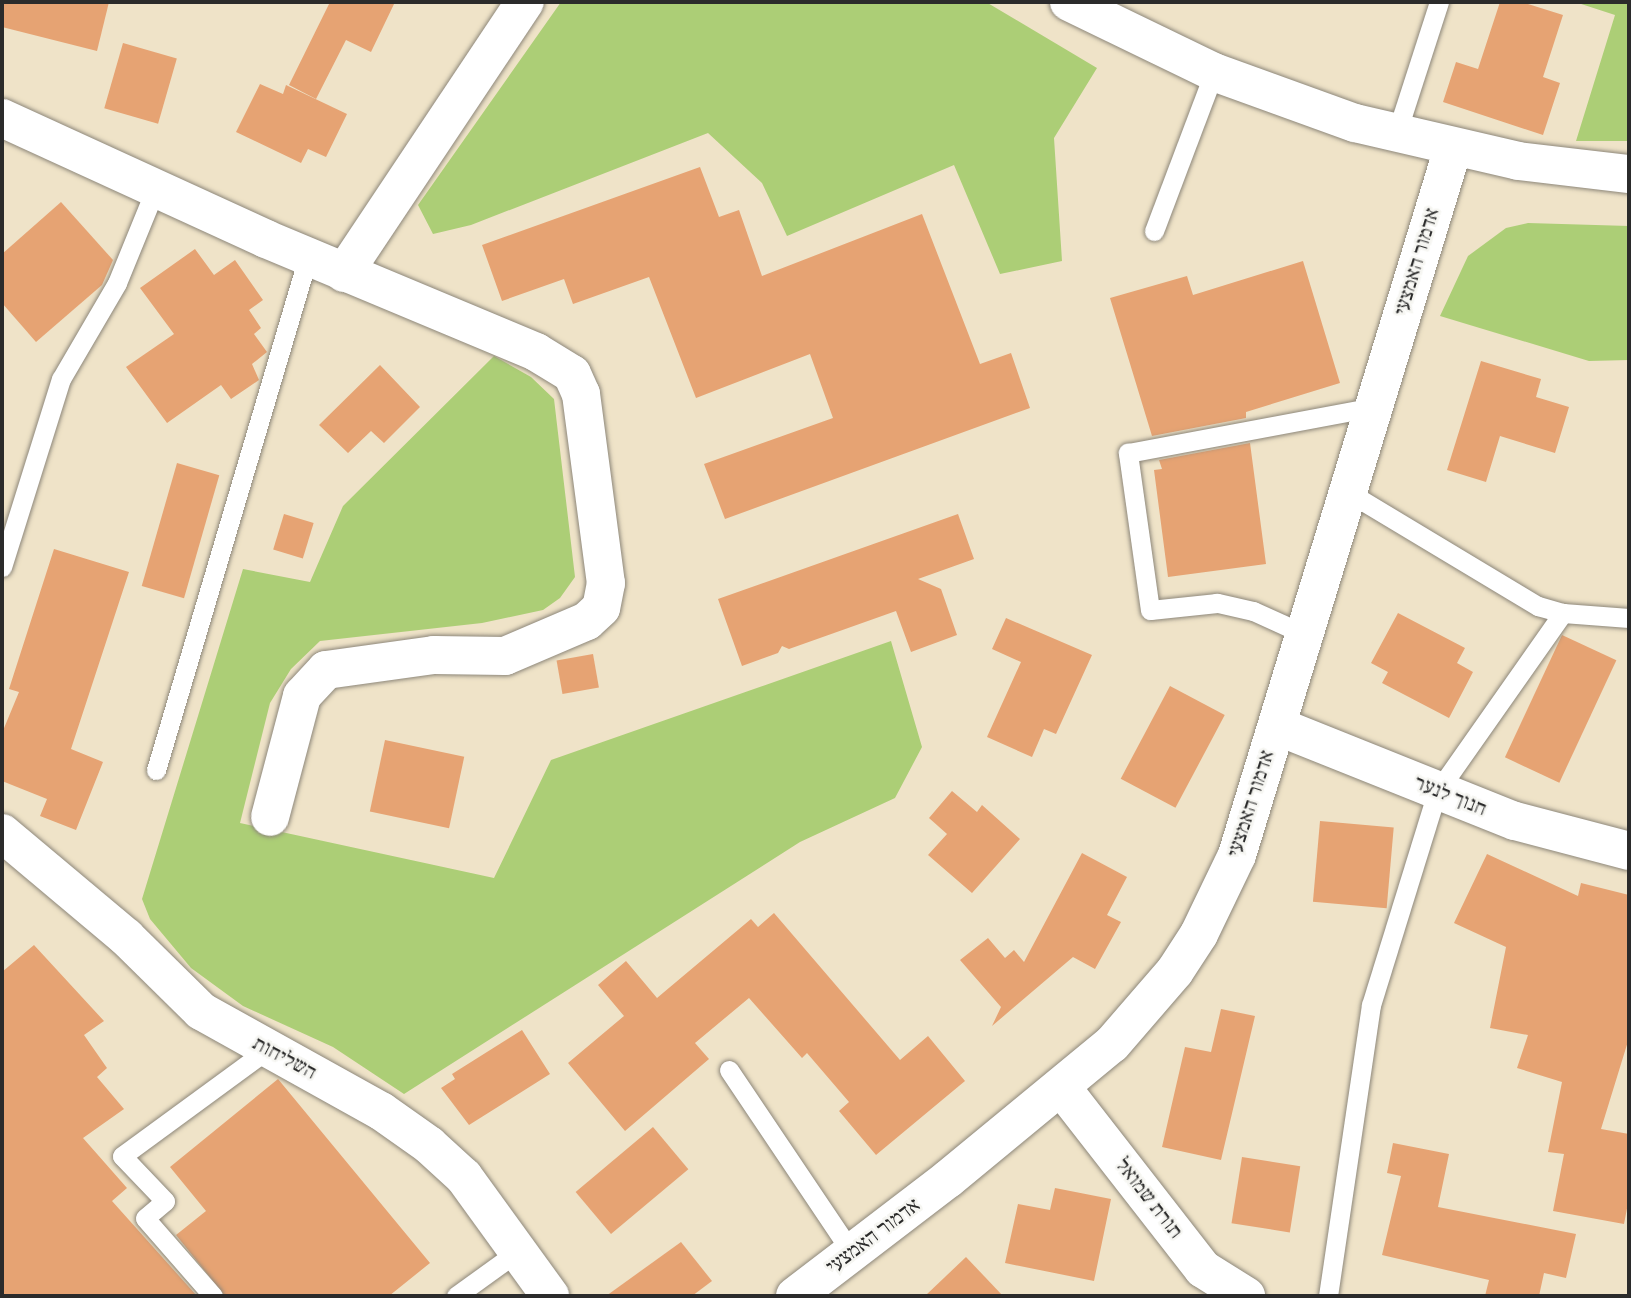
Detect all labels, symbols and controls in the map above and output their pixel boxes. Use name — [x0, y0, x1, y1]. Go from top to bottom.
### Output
street label: אדמור האמצעי — [1390, 205, 1446, 319]
street label: אדמור האמצעי — [1223, 747, 1281, 861]
street label: חנוך לנער — [1410, 771, 1490, 823]
street label: השליחות — [248, 1032, 320, 1086]
street label: תורת שמואל — [1109, 1154, 1187, 1244]
street label: אדמור האמצעי — [822, 1193, 926, 1281]

